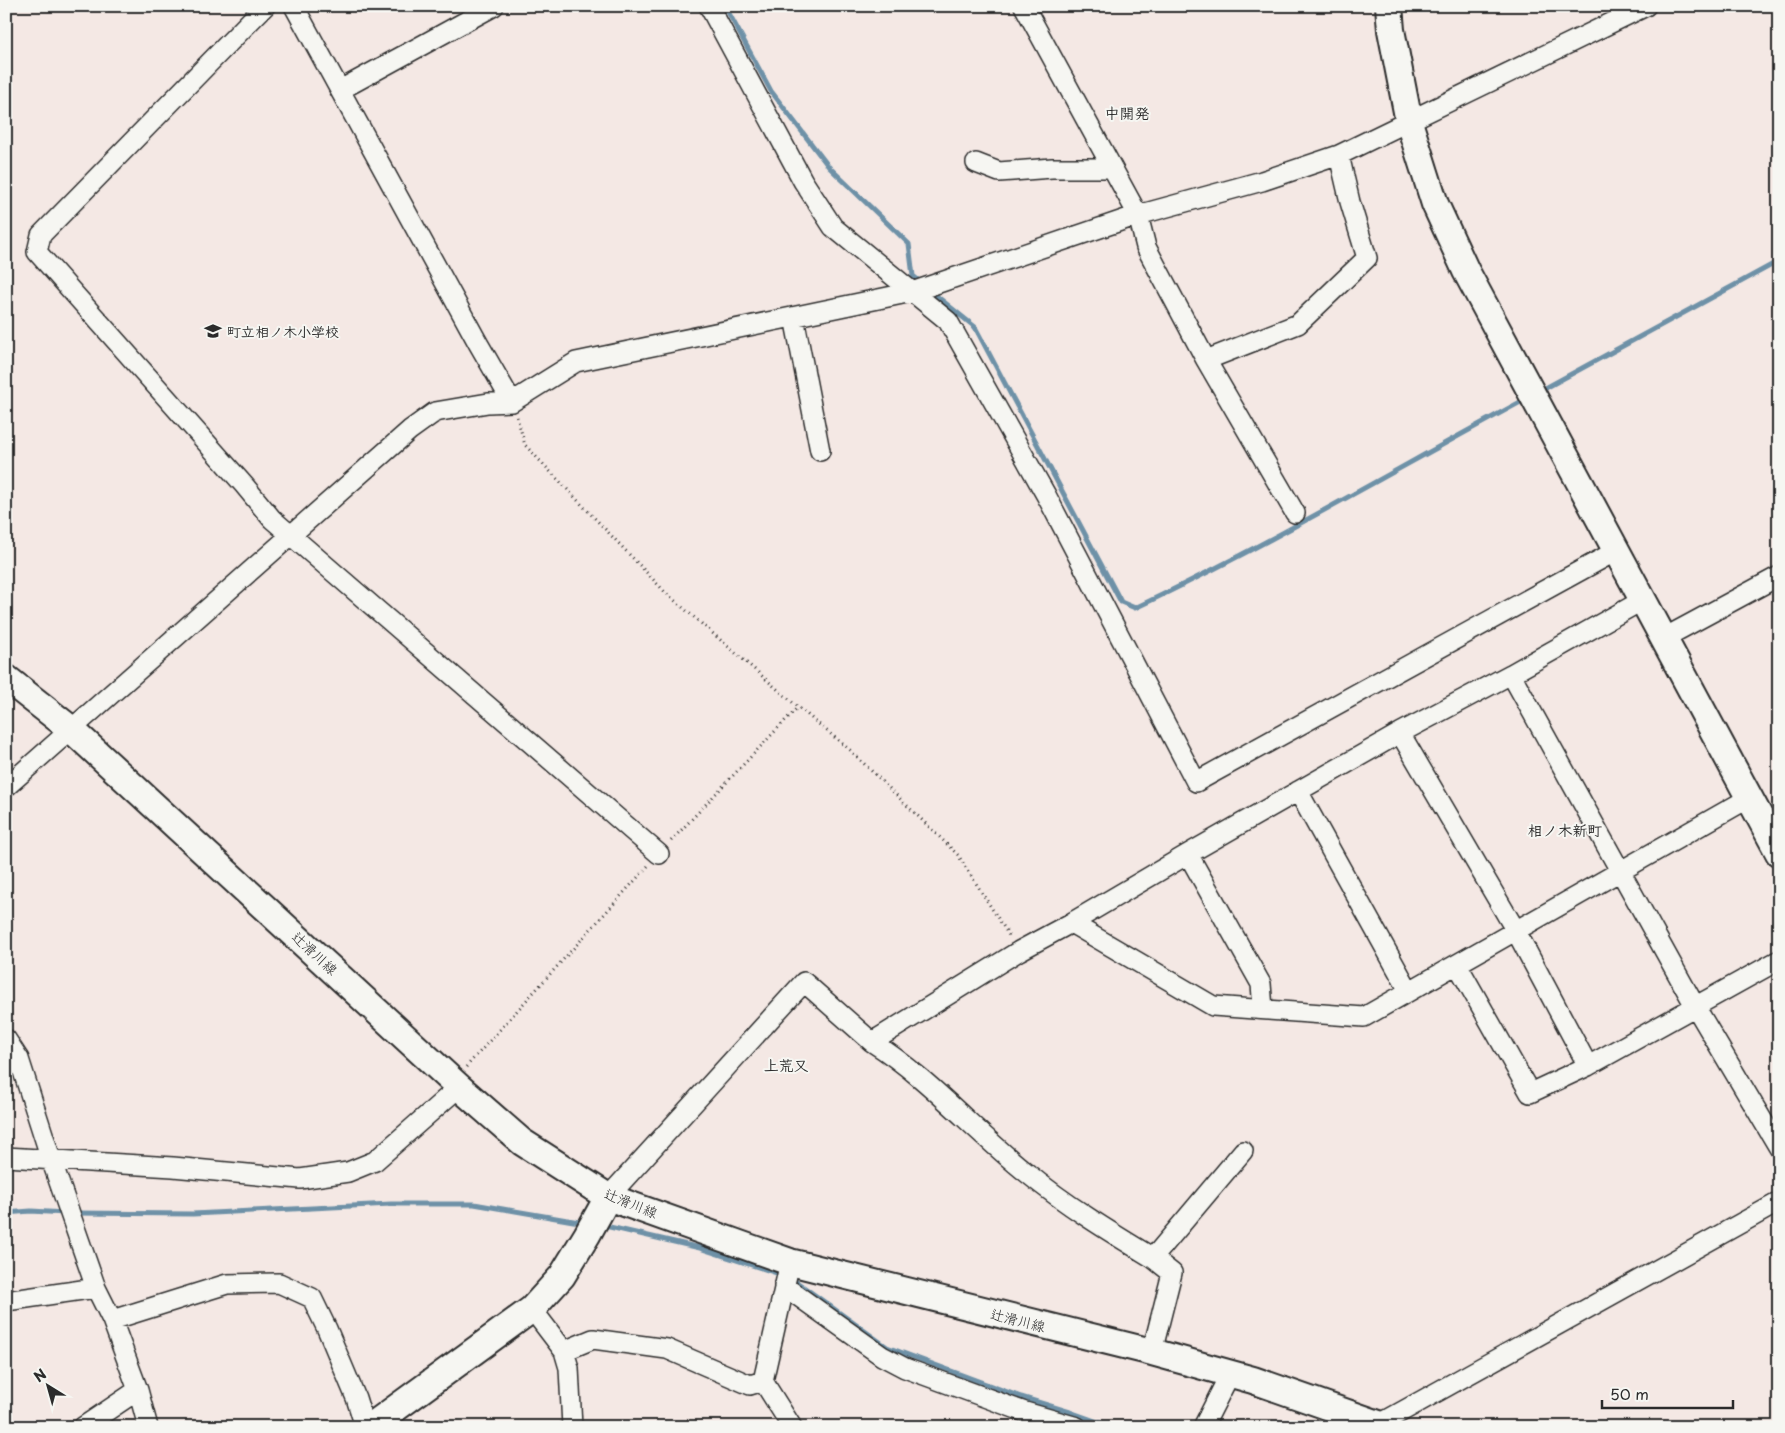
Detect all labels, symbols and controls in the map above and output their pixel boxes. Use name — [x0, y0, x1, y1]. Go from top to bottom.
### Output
district label: 中開発 — [1104, 101, 1150, 124]
school or university icon: 町立相ノ木小学校 — [203, 321, 223, 341]
place label: 町立相ノ木小学校 — [227, 321, 339, 342]
district label: 相ノ木新町 — [1527, 818, 1603, 841]
street label: 辻滑川線 — [287, 926, 343, 980]
district label: 上荒又 — [763, 1053, 809, 1076]
street label: 辻滑川線 — [601, 1183, 661, 1223]
street label: 辻滑川線 — [988, 1303, 1048, 1337]
north arrow — [22, 1360, 72, 1410]
text: N — [29, 1363, 51, 1387]
scale bar — [1602, 1378, 1734, 1410]
text: 50 m — [1610, 1382, 1649, 1405]

